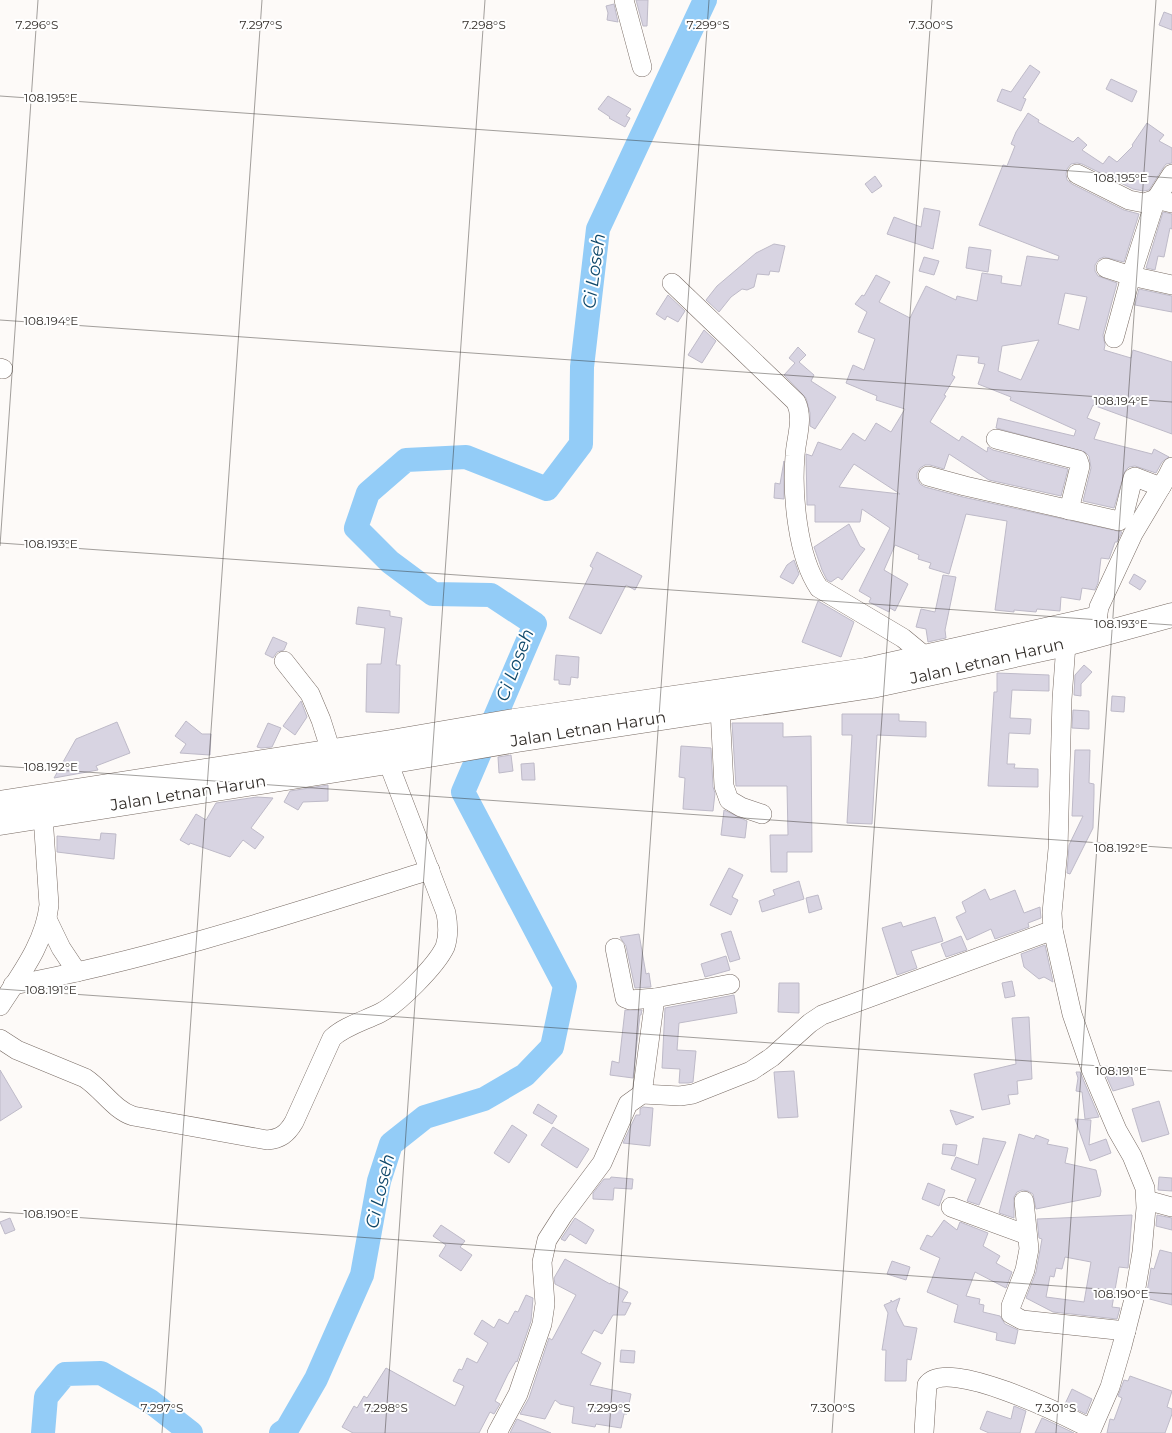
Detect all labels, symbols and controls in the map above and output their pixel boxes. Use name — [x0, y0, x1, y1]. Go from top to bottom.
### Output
text: 7.296°S — [16, 17, 58, 32]
text: 7.297°S — [240, 17, 282, 32]
text: 7.298°S — [462, 17, 506, 32]
text: 7.299°S — [686, 17, 730, 32]
text: 7.300°S — [909, 17, 953, 32]
text: 108.195°E — [24, 90, 78, 105]
text: 108.195°E — [1094, 170, 1148, 185]
water label: Ci Loseh — [578, 232, 610, 310]
text: 108.194°E — [24, 313, 78, 328]
text: 108.194°E — [1094, 393, 1148, 408]
text: 108.193°E — [24, 536, 78, 551]
text: 108.193°E — [1094, 616, 1148, 631]
water label: Ci Loseh — [491, 626, 539, 704]
street label: Jalan Letnan Harun — [907, 634, 1066, 688]
street label: Jalan Letnan Harun — [508, 707, 667, 751]
text: 108.192°E — [24, 759, 78, 774]
street label: Jalan Letnan Harun — [108, 771, 267, 815]
text: 108.192°E — [1094, 840, 1148, 855]
text: 108.191°E — [25, 982, 77, 997]
text: 108.191°E — [1095, 1063, 1147, 1078]
water label: Ci Loseh — [361, 1151, 399, 1231]
text: 108.190°E — [23, 1206, 79, 1221]
text: 108.190°E — [1093, 1286, 1149, 1301]
text: 7.297°S — [141, 1400, 183, 1415]
text: 7.298°S — [364, 1400, 408, 1415]
text: 7.299°S — [587, 1400, 631, 1415]
text: 7.300°S — [811, 1400, 855, 1415]
text: 7.301°S — [1036, 1400, 1076, 1415]

